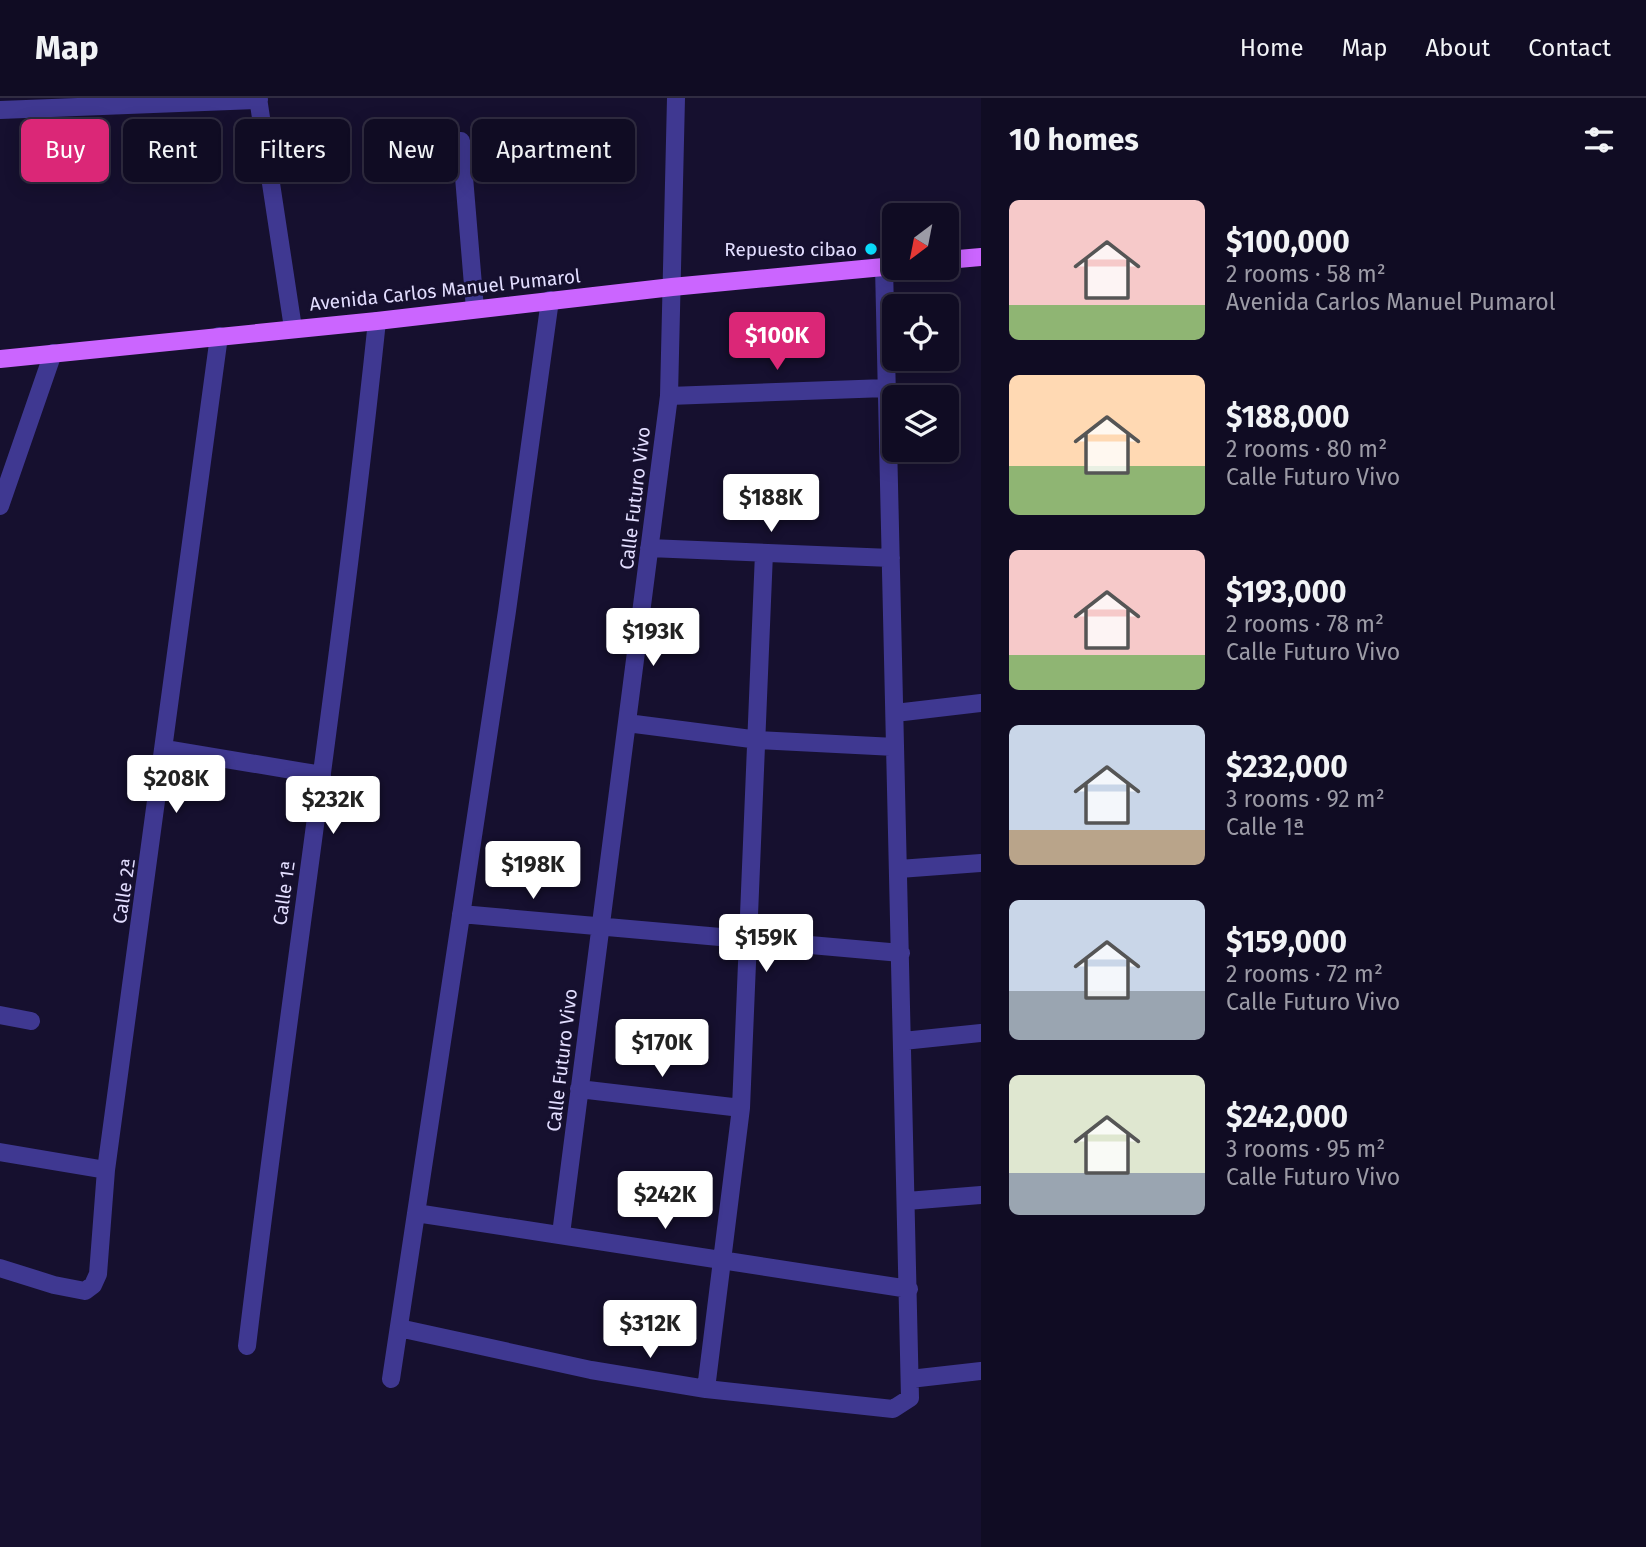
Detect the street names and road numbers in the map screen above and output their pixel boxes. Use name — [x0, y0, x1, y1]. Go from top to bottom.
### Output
street label: Avenida Carlos Manuel Pumarol — [308, 264, 582, 316]
street label: Calle Futuro Vivo — [615, 425, 655, 571]
street label: Calle 2ª — [108, 857, 140, 925]
street label: Calle 1ª — [268, 859, 300, 927]
street label: Calle Futuro Vivo — [542, 987, 582, 1133]

